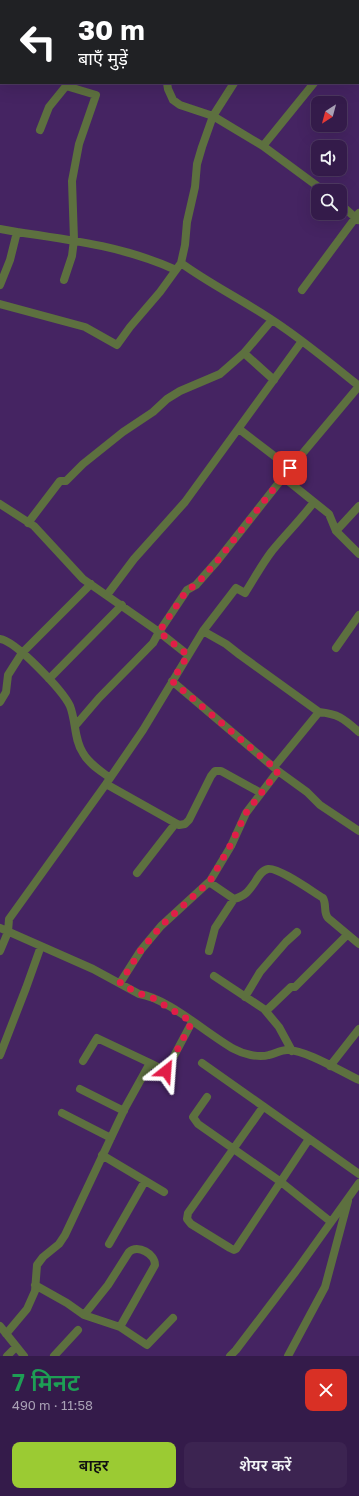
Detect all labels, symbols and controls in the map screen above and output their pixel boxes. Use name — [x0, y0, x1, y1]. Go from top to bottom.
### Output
text: 30 m — [78, 13, 145, 46]
icon: left — [12, 16, 64, 68]
text: बाएँ मुड़ें — [78, 47, 128, 69]
north arrow — [311, 96, 347, 132]
map controls — [311, 96, 347, 220]
button: sound — [311, 140, 347, 176]
button: search — [311, 184, 347, 220]
pin — [273, 451, 307, 485]
icon: arrive — [279, 457, 301, 479]
position arrow — [145, 1050, 187, 1092]
text: 7 मिनट — [12, 1367, 80, 1396]
button: close — [305, 1369, 347, 1411]
text: 490 m · 11:58 — [12, 1397, 93, 1413]
button: बाहर — [12, 1442, 176, 1488]
button: शेयर करें — [184, 1442, 347, 1488]

